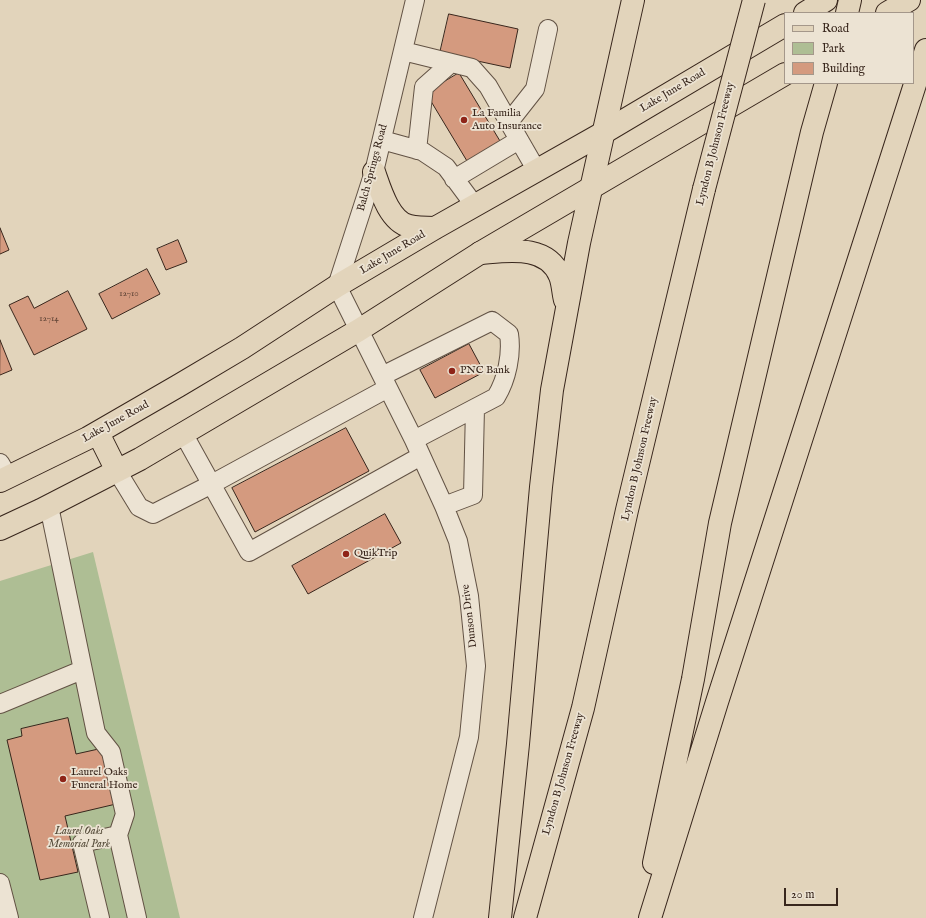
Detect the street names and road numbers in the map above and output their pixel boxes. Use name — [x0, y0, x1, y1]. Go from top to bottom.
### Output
street label: Lake June Road — [638, 66, 708, 116]
street label: Lyndon B Johnson Freeway — [694, 81, 738, 207]
street label: Balch Springs Road — [355, 123, 391, 213]
street label: Lake June Road — [358, 228, 428, 278]
street label: Lyndon B Johnson Freeway — [619, 396, 661, 522]
street label: Lake June Road — [80, 398, 152, 446]
street label: Dunson Drive — [460, 583, 480, 649]
street label: Lyndon B Johnson Freeway — [540, 711, 588, 837]

